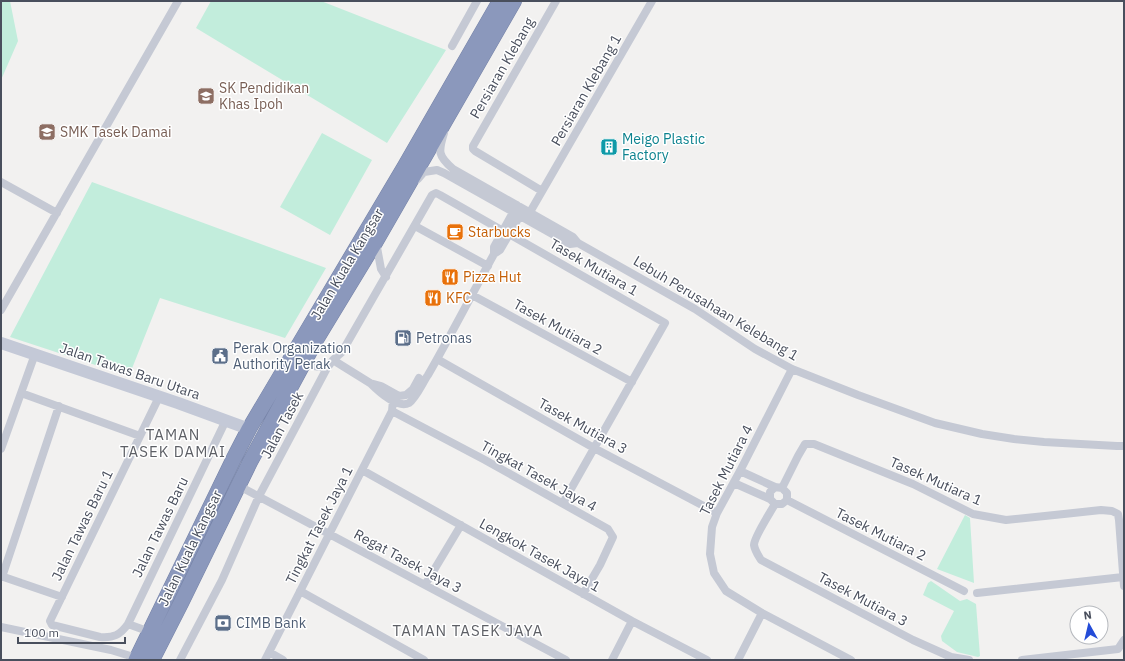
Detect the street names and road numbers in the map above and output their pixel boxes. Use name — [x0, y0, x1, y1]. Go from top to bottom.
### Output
street label: Persiaran Klebang — [466, 14, 539, 122]
street label: Persiaran Klebang 1 — [547, 31, 625, 149]
street label: Jalan Kuala Kangsar — [307, 205, 387, 323]
street label: Tasek Mutiara 1 — [547, 234, 641, 300]
street label: Lebuh Perusahaan Kelebang 1 — [630, 251, 802, 365]
street label: Tasek Mutiara 2 — [510, 295, 606, 359]
street label: Jalan Tawas Baru Utara — [57, 339, 203, 404]
street label: Jalan Tasek — [257, 388, 308, 462]
street label: Tasek Mutiara 3 — [535, 394, 631, 458]
street label: Tasek Mutiara 4 — [695, 422, 757, 518]
street label: Tingkat Tasek Jaya 4 — [478, 437, 600, 515]
street label: Tasek Mutiara 1 — [887, 453, 985, 509]
street label: Tingkat Tasek Jaya 1 — [281, 463, 357, 587]
street label: Jalan Tawas Baru 1 — [47, 467, 117, 583]
street label: Jalan Tawas Baru — [128, 474, 192, 580]
street label: Jalan Kuala Kangsar — [154, 487, 226, 609]
street label: Tasek Mutiara 2 — [833, 503, 929, 565]
street label: Lengkok Tasek Jaya 1 — [476, 514, 604, 596]
street label: Regat Tasek Jaya 3 — [351, 525, 465, 597]
street label: Tasek Mutiara 3 — [815, 568, 911, 630]

